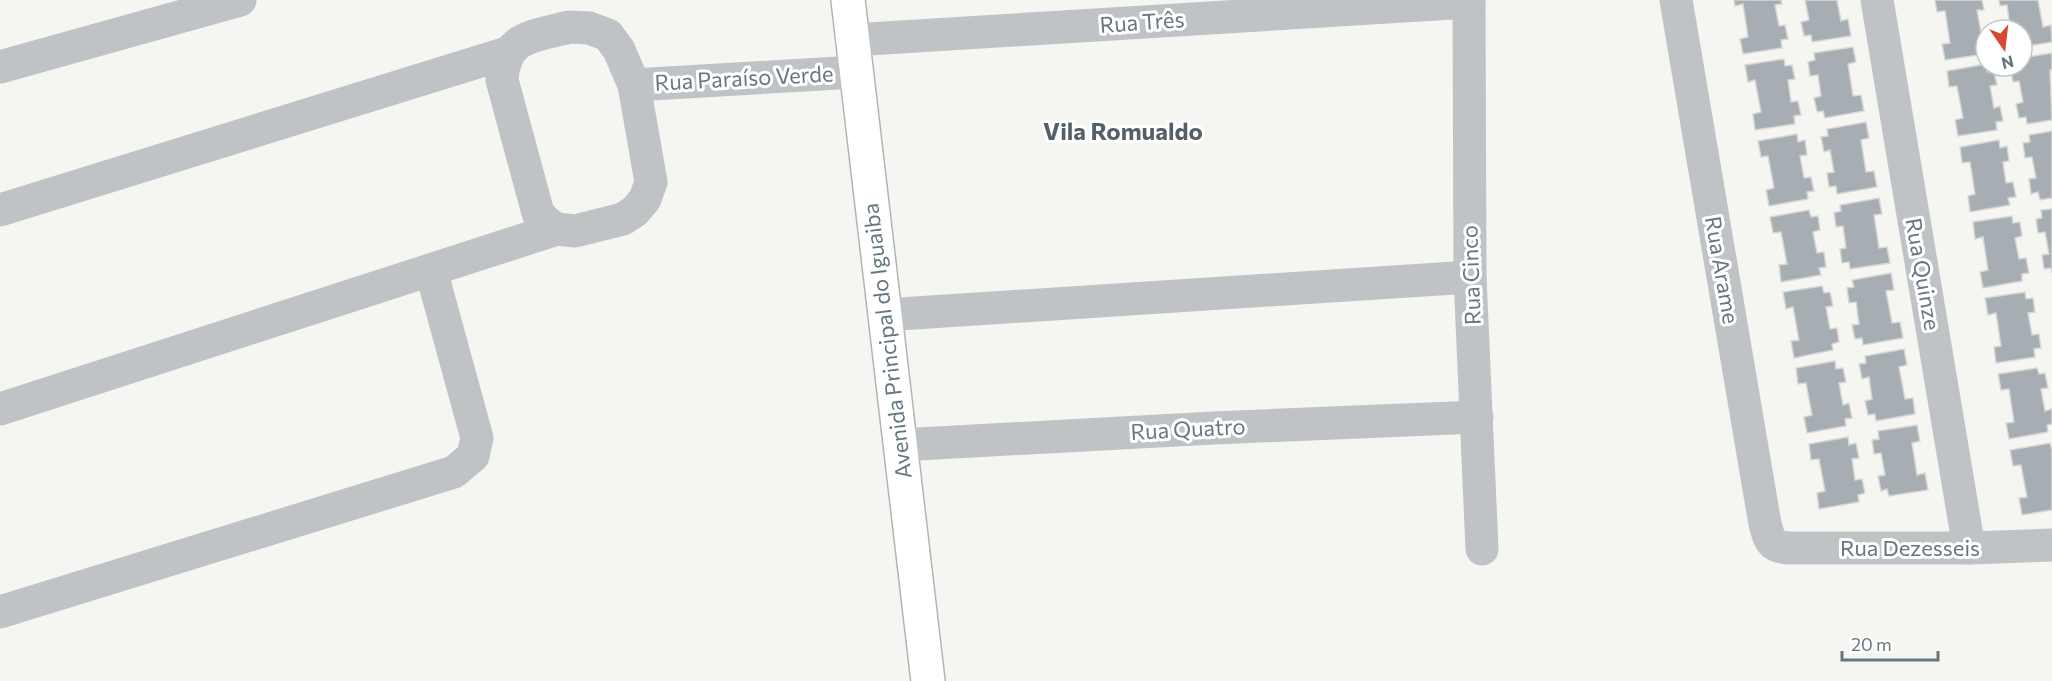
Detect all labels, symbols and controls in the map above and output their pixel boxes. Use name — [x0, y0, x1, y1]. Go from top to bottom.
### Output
street label: Rua Três — [1099, 5, 1185, 38]
north arrow — [1974, 18, 2034, 78]
text: N — [2000, 52, 2016, 74]
street label: Rua Paraíso Verde — [654, 59, 834, 96]
district label: Vila Romualdo — [1043, 116, 1203, 145]
street label: Avenida Principal do Iguaiba — [856, 202, 917, 480]
street label: Rua Arame — [1700, 214, 1745, 326]
street label: Rua Quinze — [1900, 216, 1947, 332]
street label: Rua Cinco — [1455, 225, 1486, 325]
street label: Rua Quatro — [1130, 412, 1246, 445]
street label: Rua Dezesseis — [1840, 534, 1980, 561]
scale bar — [1842, 624, 1938, 662]
text: 20 m — [1851, 633, 1892, 655]

